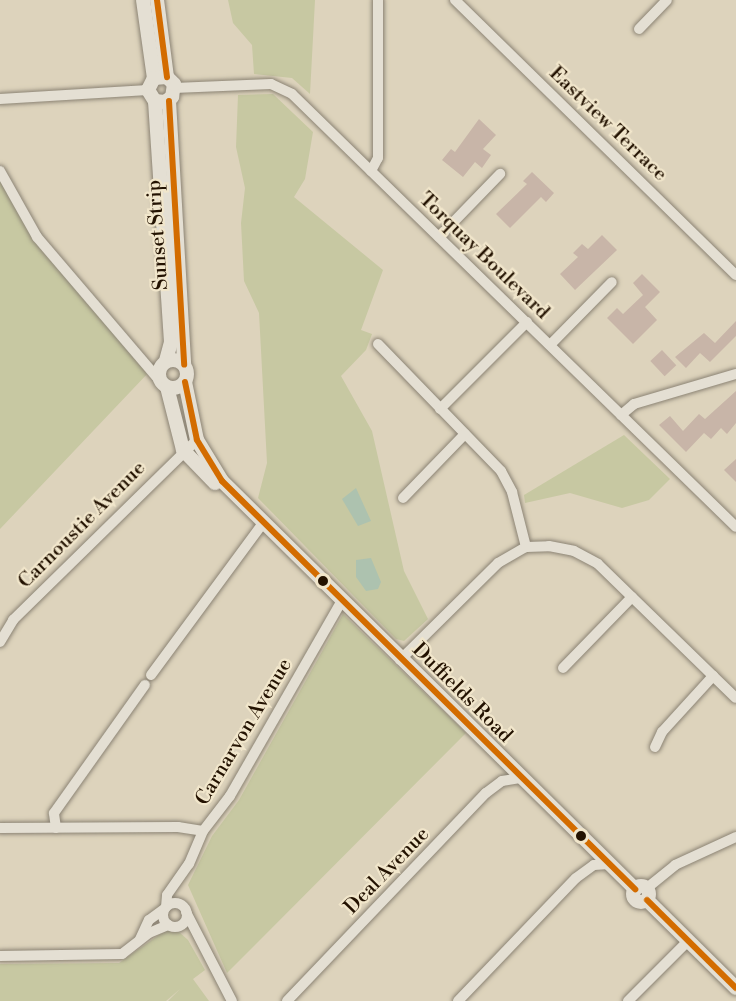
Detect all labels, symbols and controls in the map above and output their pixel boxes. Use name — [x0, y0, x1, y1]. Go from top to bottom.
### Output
street label: Eastview Terrace — [544, 62, 672, 186]
street label: Sunset Strip — [142, 179, 174, 291]
street label: Torquay Boulevard — [414, 188, 554, 324]
street label: Carnoustie Avenue — [13, 456, 151, 594]
unlabelled marker — [317, 575, 329, 587]
street label: Duffields Road — [407, 638, 517, 748]
street label: Carnarvon Avenue — [191, 654, 297, 810]
street label: Deal Avenue — [340, 822, 434, 920]
unlabelled marker — [575, 830, 587, 842]

